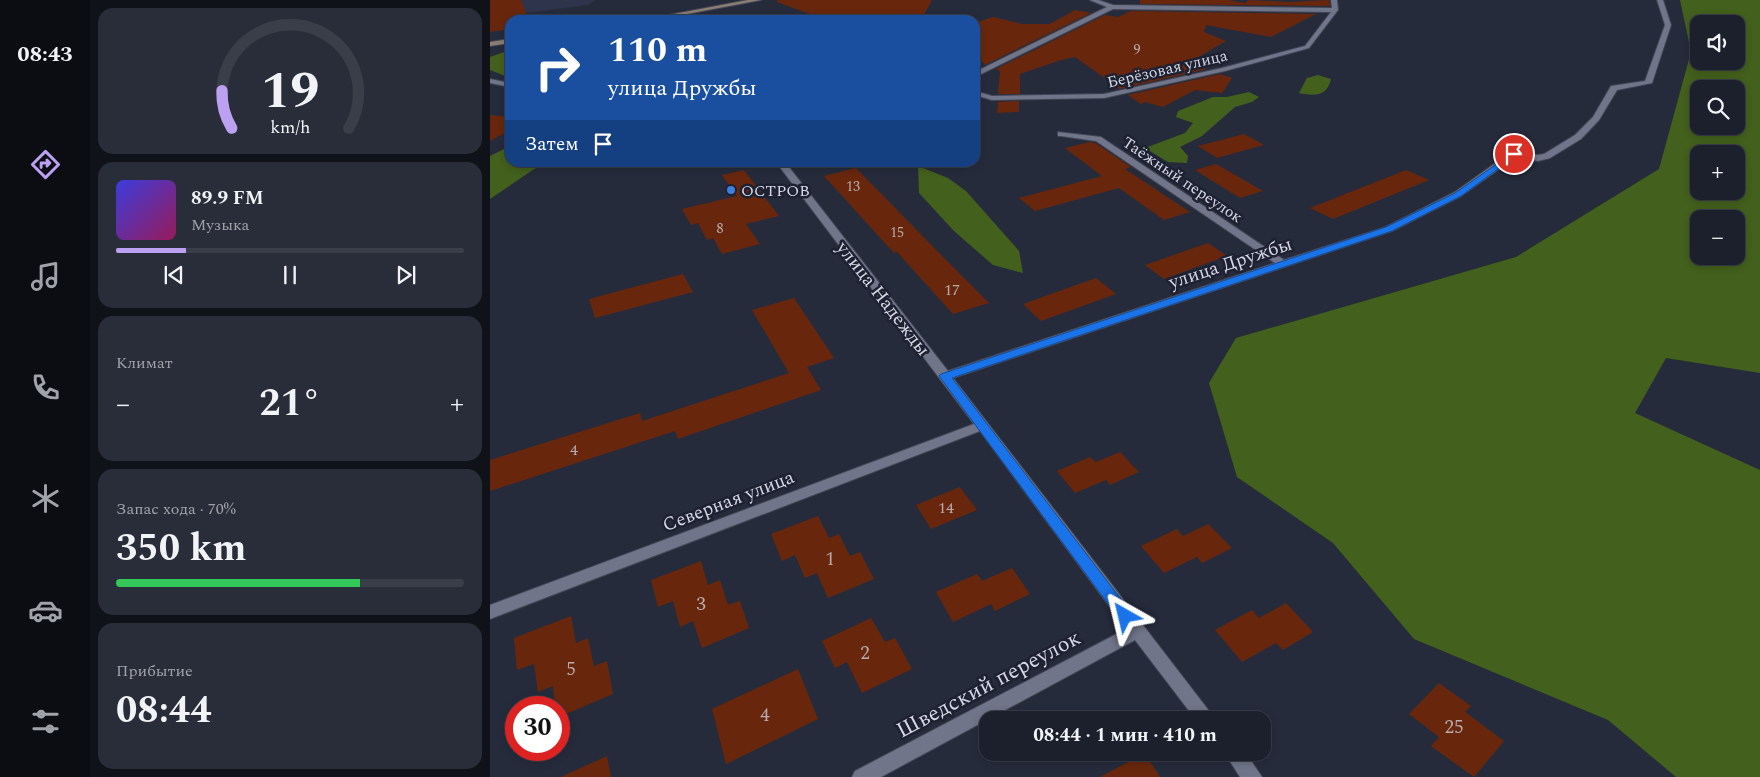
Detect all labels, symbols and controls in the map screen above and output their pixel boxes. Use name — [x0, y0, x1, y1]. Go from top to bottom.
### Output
map controls — [1690, 15, 1745, 265]
button: sound — [1690, 15, 1745, 70]
text: 110 m — [608, 24, 707, 77]
icon: right — [525, 35, 590, 100]
text: 08:43 — [17, 38, 73, 71]
house number: 9 — [1134, 39, 1141, 60]
street label: Берёзовая улица — [1105, 43, 1230, 95]
text: 19 — [261, 52, 319, 131]
text: улица Дружбы — [608, 72, 757, 105]
button: search — [1690, 80, 1745, 135]
text: km/h — [270, 114, 310, 141]
text: Затем — [525, 130, 579, 159]
icon: arrive — [589, 130, 617, 158]
street label: Таёжный переулок — [1117, 131, 1248, 229]
pin — [1493, 133, 1535, 175]
icon: arrive — [1500, 140, 1528, 168]
button: + — [1690, 145, 1745, 200]
icon: directions — [28, 147, 63, 182]
house number: 13 — [846, 176, 860, 197]
place label: ОСТРОВ — [741, 179, 810, 203]
text: 89.9 FM — [191, 184, 264, 213]
marker: ОСТРОВ — [725, 184, 737, 196]
button: − — [1690, 210, 1745, 265]
text: Музыка — [191, 213, 249, 237]
house number: 8 — [717, 218, 724, 239]
house number: 15 — [890, 222, 904, 243]
street label: улица Дружбы — [1164, 230, 1296, 297]
street label: улица Надежды — [828, 234, 937, 363]
icon: music — [28, 259, 63, 294]
icon: previous — [160, 261, 188, 289]
icon: pause — [276, 261, 304, 289]
icon: next — [392, 261, 420, 289]
house number: 17 — [944, 278, 960, 302]
text: Климат — [116, 351, 173, 375]
icon: phone — [28, 370, 63, 405]
text: 21° — [259, 375, 321, 433]
text: − — [116, 383, 130, 426]
text: + — [450, 383, 464, 426]
house number: 4 — [570, 438, 578, 462]
street label: Северная улица — [658, 463, 799, 540]
icon: climate — [28, 481, 63, 516]
house number: 14 — [938, 496, 954, 520]
text: Запас хода · 70% — [116, 497, 236, 521]
text: 350 km — [116, 520, 247, 578]
house number: 1 — [825, 545, 835, 574]
position arrow — [1098, 589, 1150, 641]
house number: 3 — [696, 590, 706, 619]
icon: car — [28, 593, 63, 628]
street label: Шведский переулок — [891, 622, 1087, 747]
house number: 2 — [860, 639, 870, 668]
house number: 5 — [566, 655, 576, 684]
text: Прибытие — [116, 659, 193, 683]
text: 08:44 — [116, 682, 211, 740]
speed limit sign: 30 — [505, 696, 570, 761]
house number: 4 — [760, 701, 770, 730]
icon: filters — [28, 704, 63, 739]
house number: 25 — [1444, 713, 1464, 742]
text: 08:44 · 1 мин · 410 m — [1033, 721, 1217, 750]

